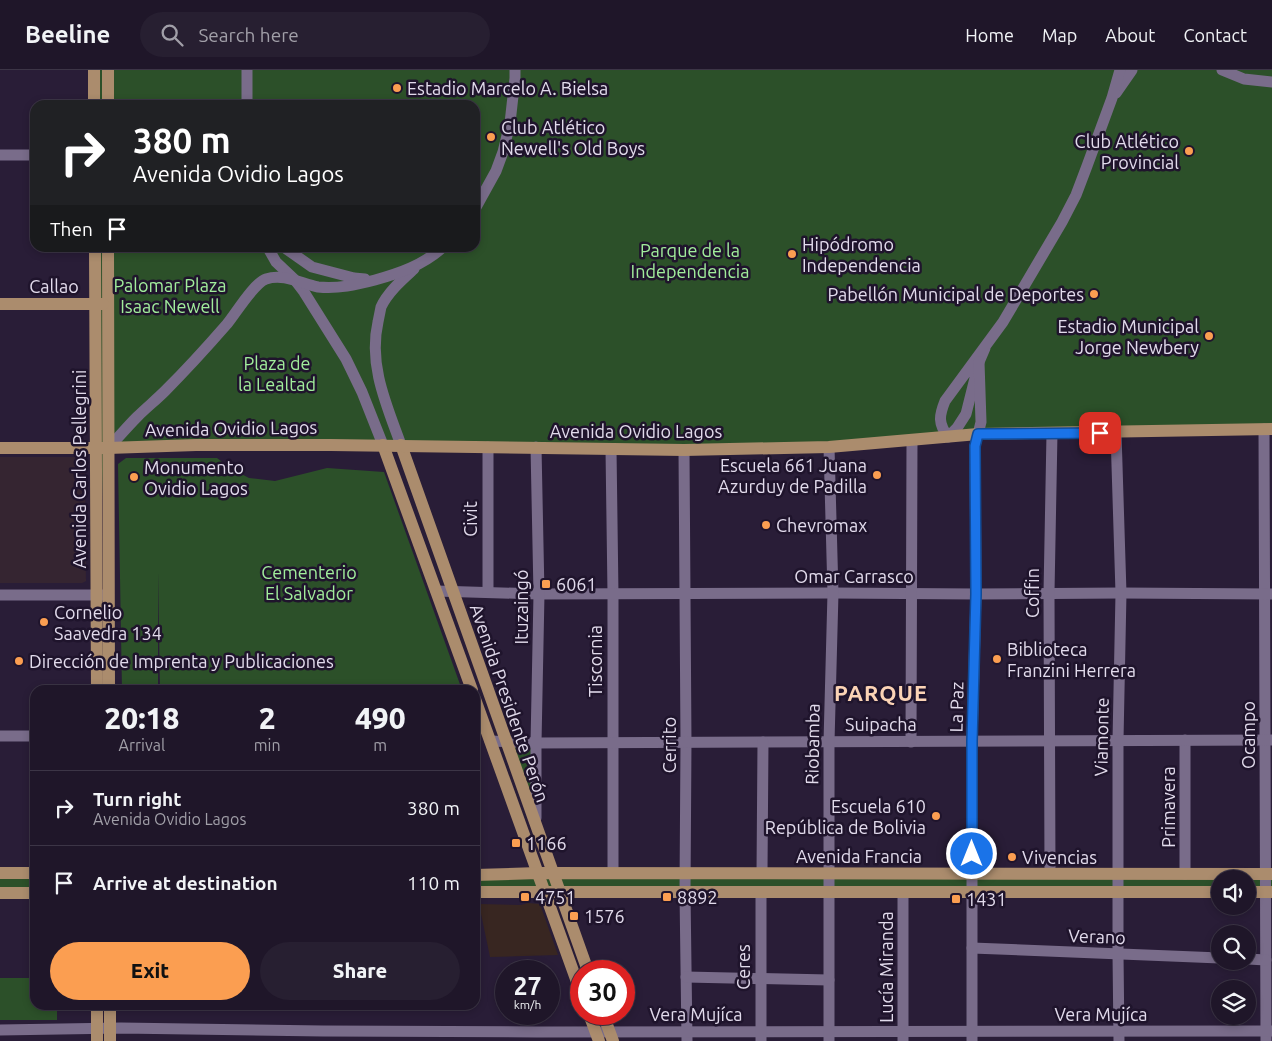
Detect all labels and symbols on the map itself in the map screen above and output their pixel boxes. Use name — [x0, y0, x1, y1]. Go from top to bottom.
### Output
place label: Estadio Marcelo A. Bielsa — [407, 78, 608, 98]
marker: Estadio Marcelo A. Bielsa — [391, 82, 403, 94]
place label: Club Atlético Newell's Old Boys — [501, 117, 645, 158]
marker: Club Atlético Newell's Old Boys — [485, 131, 497, 143]
place label: Club Atlético Provincial — [1075, 131, 1179, 172]
marker: Club Atlético Provincial — [1183, 145, 1195, 157]
place label: Hipódromo Independencia — [802, 234, 921, 275]
park label: Parque de la Independencia — [631, 240, 749, 281]
marker: Hipódromo Independencia — [786, 248, 798, 260]
park label: Palomar Plaza Isaac Newell — [113, 275, 227, 316]
street label: Callao — [29, 276, 79, 296]
place label: Pabellón Municipal de Deportes — [827, 284, 1084, 304]
marker: Pabellón Municipal de Deportes — [1088, 288, 1100, 300]
place label: Estadio Municipal Jorge Newbery — [1057, 316, 1199, 357]
marker: Estadio Municipal Jorge Newbery — [1203, 330, 1215, 342]
park label: Plaza de la Lealtad — [238, 353, 316, 394]
street label: Avenida Carlos Pellegrini — [69, 370, 89, 568]
pin — [1079, 412, 1121, 454]
street label: Avenida Ovidio Lagos — [145, 416, 318, 440]
street label: Avenida Ovidio Lagos — [550, 421, 722, 441]
place label: Escuela 661 Juana Azurduy de Padilla — [718, 455, 867, 496]
place label: Monumento Ovidio Lagos — [144, 457, 248, 498]
marker: Escuela 661 Juana Azurduy de Padilla — [871, 469, 883, 481]
marker: Monumento Ovidio Lagos — [128, 471, 140, 483]
street label: Civit — [460, 501, 480, 537]
place label: Chevromax — [776, 515, 867, 535]
marker: Chevromax — [760, 519, 772, 531]
park label: Cementerio El Salvador — [261, 562, 357, 603]
street label: Omar Carrasco — [794, 566, 914, 586]
street label: Coffin — [1022, 568, 1042, 618]
street label: Ituzaingó — [511, 570, 531, 645]
place label: 6061 — [556, 574, 597, 594]
marker: 6061 — [540, 578, 552, 590]
street label: Avenida Presidente Perón — [467, 601, 553, 805]
place label: Cornelio Saavedra 134 — [54, 602, 162, 643]
marker: Cornelio Saavedra 134 — [38, 616, 50, 628]
street label: Tiscornia — [585, 625, 605, 697]
place label: Biblioteca Franzini Herrera — [1007, 639, 1136, 680]
place label: Dirección de Imprenta y Publicaciones — [29, 651, 334, 671]
marker: Biblioteca Franzini Herrera — [991, 653, 1003, 665]
marker: Dirección de Imprenta y Publicaciones — [13, 655, 25, 667]
district label: PARQUE — [834, 680, 928, 705]
street label: La Paz — [946, 681, 966, 733]
street label: Viamonte — [1090, 697, 1112, 777]
street label: Ocampo — [1238, 701, 1258, 769]
street label: Riobamba — [801, 703, 823, 785]
street label: Suipacha — [845, 714, 917, 734]
street label: Cerrito — [659, 717, 679, 773]
street label: Primavera — [1158, 766, 1178, 848]
place label: Escuela 610 República de Bolivia — [765, 796, 926, 837]
marker: Escuela 610 República de Bolivia — [930, 810, 942, 822]
position arrow — [945, 827, 997, 879]
place label: 1166 — [526, 833, 567, 853]
marker: 1166 — [510, 837, 522, 849]
street label: Avenida Francia — [796, 846, 922, 866]
place label: Vivencias — [1022, 847, 1097, 867]
marker: Vivencias — [1006, 851, 1018, 863]
place label: 4751 — [535, 887, 576, 907]
place label: 8892 — [677, 887, 718, 907]
place label: 1431 — [966, 889, 1007, 909]
marker: 4751 — [519, 891, 531, 903]
marker: 8892 — [661, 891, 673, 903]
marker: 1431 — [950, 893, 962, 905]
place label: 1576 — [584, 906, 625, 926]
marker: 1576 — [568, 910, 580, 922]
street label: Lucía Miranda — [876, 911, 896, 1023]
street label: Verano — [1068, 925, 1126, 947]
street label: Ceres — [733, 944, 753, 990]
speed limit sign: 30 — [570, 960, 635, 1025]
street label: Vera Mujíca — [649, 1004, 743, 1024]
street label: Vera Mujíca — [1054, 1004, 1148, 1024]

